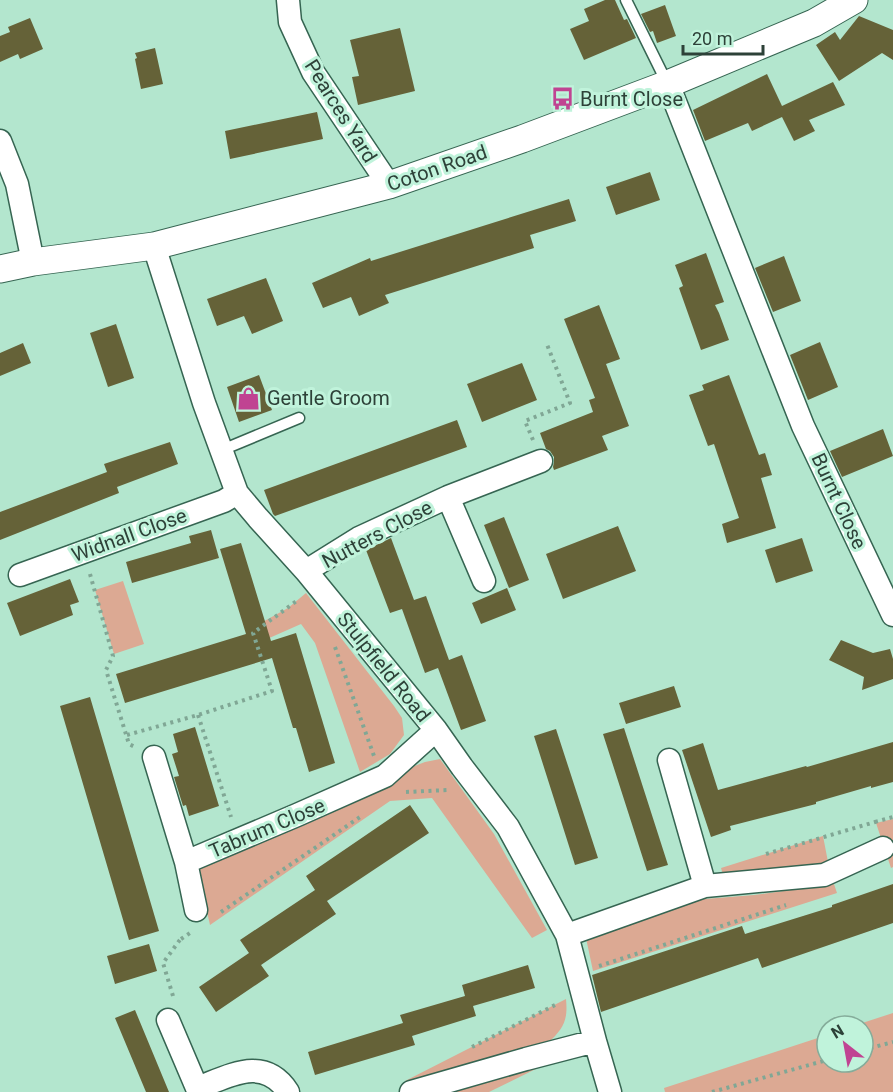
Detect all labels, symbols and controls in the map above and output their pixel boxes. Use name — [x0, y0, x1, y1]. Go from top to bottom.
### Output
scale bar — [683, 18, 762, 56]
text: 20 m — [692, 28, 732, 49]
street label: Pearces Yard — [300, 55, 382, 167]
bus stop icon: Burnt Close — [549, 86, 575, 112]
place label: Burnt Close — [580, 87, 683, 111]
street label: Coton Road — [384, 140, 490, 196]
shop icon: Gentle Groom — [236, 385, 262, 411]
place label: Gentle Groom — [267, 386, 390, 410]
street label: Burnt Close — [806, 449, 872, 553]
street label: Nutters Close — [318, 495, 436, 573]
street label: Widnall Close — [68, 503, 190, 567]
street label: Stulpfield Road — [332, 607, 436, 727]
street label: Tabrum Close — [205, 793, 329, 863]
north arrow — [815, 1014, 875, 1074]
text: N — [828, 1021, 847, 1043]

